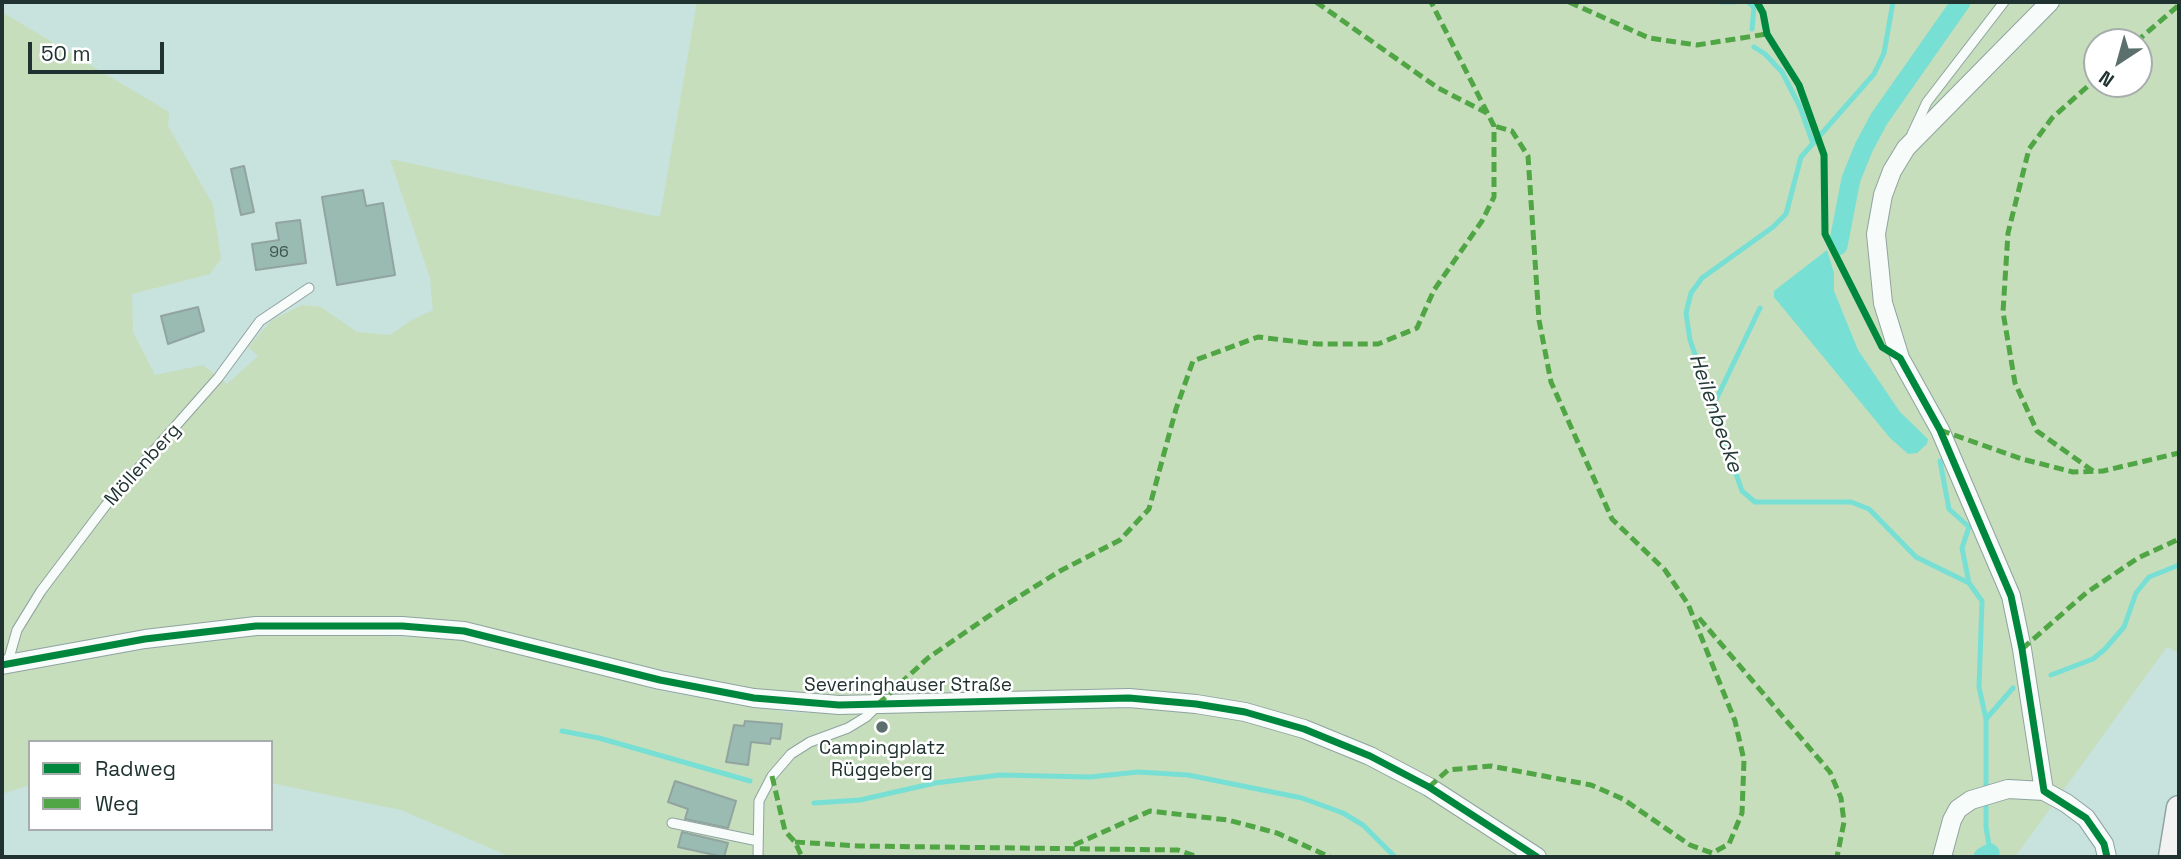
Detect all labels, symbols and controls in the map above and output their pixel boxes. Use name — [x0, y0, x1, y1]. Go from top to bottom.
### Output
scale bar — [32, 28, 168, 72]
north arrow — [2083, 28, 2153, 98]
text: 50 m — [41, 40, 91, 67]
text: N — [2094, 65, 2119, 93]
house number: 96 — [269, 243, 289, 263]
water label: Heilenbecke — [1683, 351, 1747, 475]
street label: Möllenberg — [100, 419, 186, 511]
street label: Severinghauser Straße — [804, 675, 1012, 697]
marker: Campingplatz Rüggeberg — [874, 719, 890, 735]
place label: Campingplatz Rüggeberg — [819, 738, 945, 782]
legend — [28, 740, 273, 831]
text: Radweg — [95, 755, 176, 782]
text: Weg — [95, 790, 139, 817]

